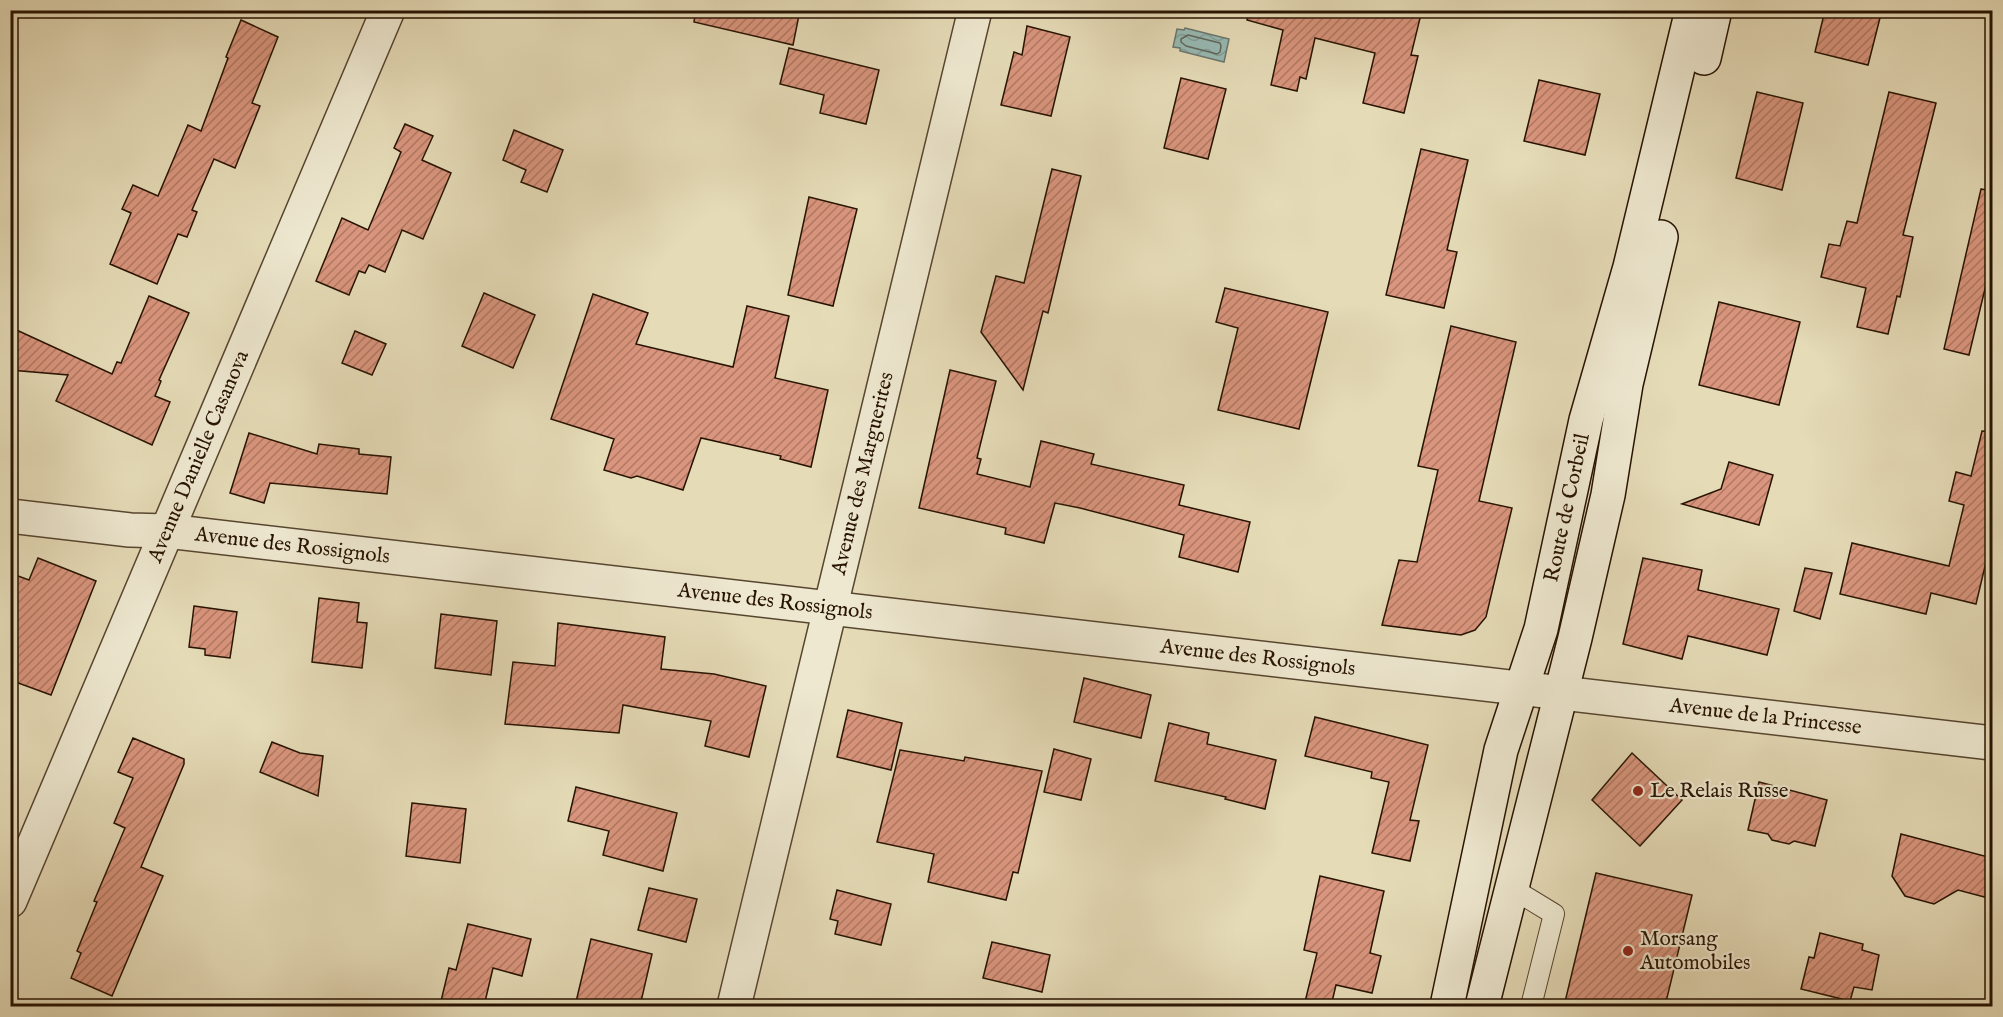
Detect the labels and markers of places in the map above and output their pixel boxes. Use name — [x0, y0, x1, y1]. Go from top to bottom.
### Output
place label: Le Relais Russe — [1650, 778, 1789, 805]
marker: Le Relais Russe — [1631, 784, 1645, 798]
place label: Morsang Automobiles — [1639, 926, 1750, 977]
marker: Morsang Automobiles — [1621, 944, 1635, 958]

